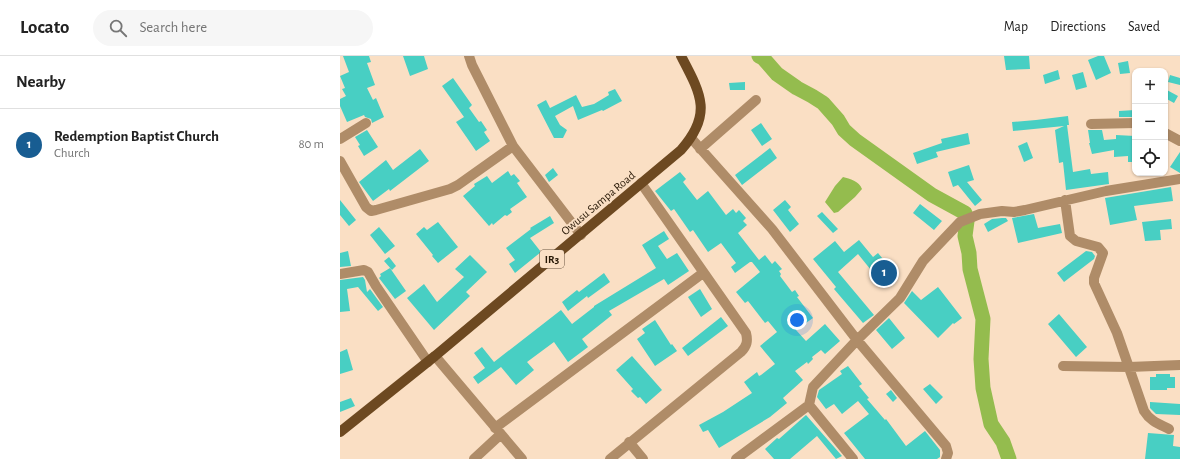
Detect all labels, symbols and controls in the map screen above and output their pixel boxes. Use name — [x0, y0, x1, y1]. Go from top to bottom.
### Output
search box — [93, 10, 373, 46]
icon: search — [107, 17, 129, 39]
text: Locato — [20, 18, 69, 37]
text: Search here — [139, 20, 207, 35]
text: Map — [1004, 20, 1028, 34]
text: Directions — [1050, 20, 1106, 34]
text: Saved — [1128, 20, 1160, 34]
map controls — [1132, 68, 1168, 176]
button: + — [1132, 68, 1168, 104]
text: Nearby — [16, 73, 66, 90]
button: − — [1132, 104, 1168, 140]
text: Redemption Baptist Church — [54, 129, 219, 144]
text: 1 — [27, 138, 31, 151]
text: 80 m — [298, 138, 324, 151]
button: locate — [1132, 140, 1168, 176]
text: Church — [54, 147, 90, 160]
street label: Owusu Sampa Road — [559, 169, 637, 237]
road number: IR3 — [540, 250, 564, 268]
pin: 1 — [871, 258, 897, 288]
your location — [787, 310, 807, 330]

